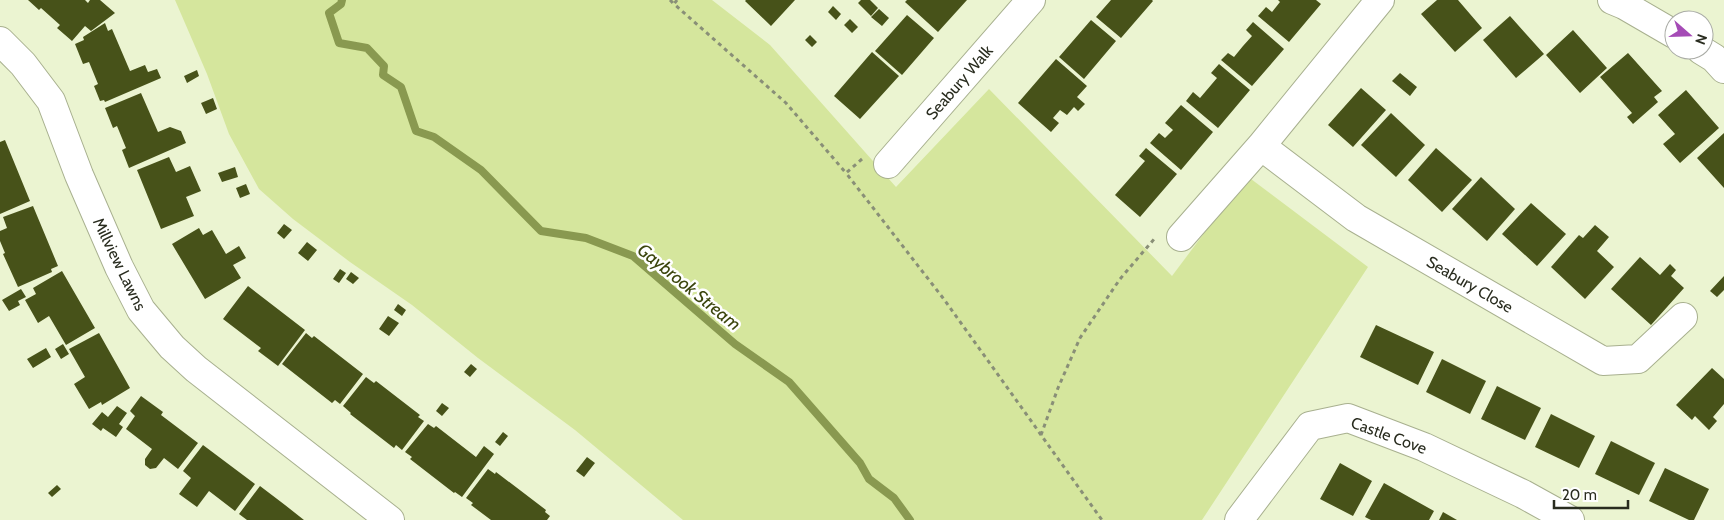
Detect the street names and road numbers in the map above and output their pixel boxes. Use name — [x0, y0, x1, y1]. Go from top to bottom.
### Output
street label: Seabury Walk — [922, 41, 997, 123]
street label: Millview Lawns — [89, 215, 150, 314]
street label: Seabury Close — [1423, 252, 1516, 317]
street label: Castle Cove — [1348, 413, 1429, 458]

